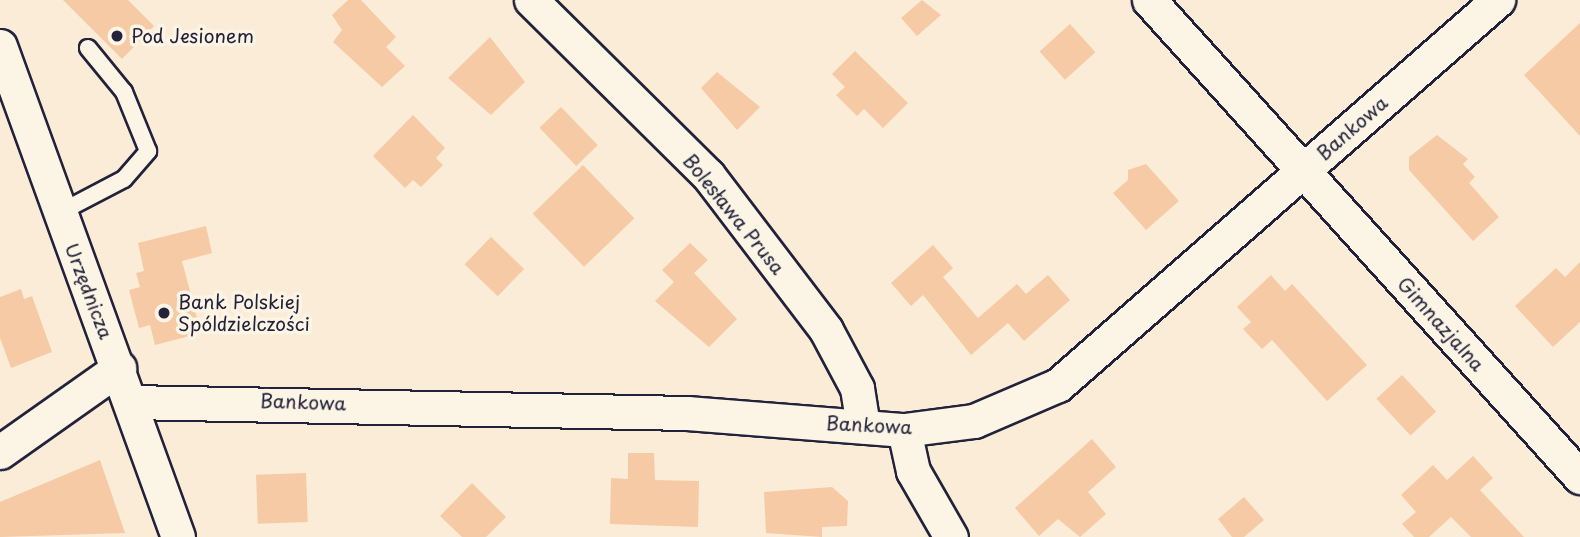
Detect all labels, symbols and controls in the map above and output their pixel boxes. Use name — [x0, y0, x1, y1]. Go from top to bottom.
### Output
place label: Pod Jesionem — [131, 25, 254, 47]
marker: Pod Jesionem — [109, 28, 125, 44]
street label: Bankowa — [1312, 91, 1392, 165]
street label: Bolesława Prusa — [679, 150, 789, 278]
street label: Urzędnicza — [60, 240, 118, 342]
street label: Gimnazjalna — [1393, 272, 1489, 376]
place label: Bank Polskiej Spóldzielczości — [178, 291, 310, 335]
marker: Bank Polskiej Spóldzielczości — [156, 305, 172, 321]
street label: Bankowa — [259, 389, 347, 415]
street label: Bankowa — [825, 411, 913, 439]

